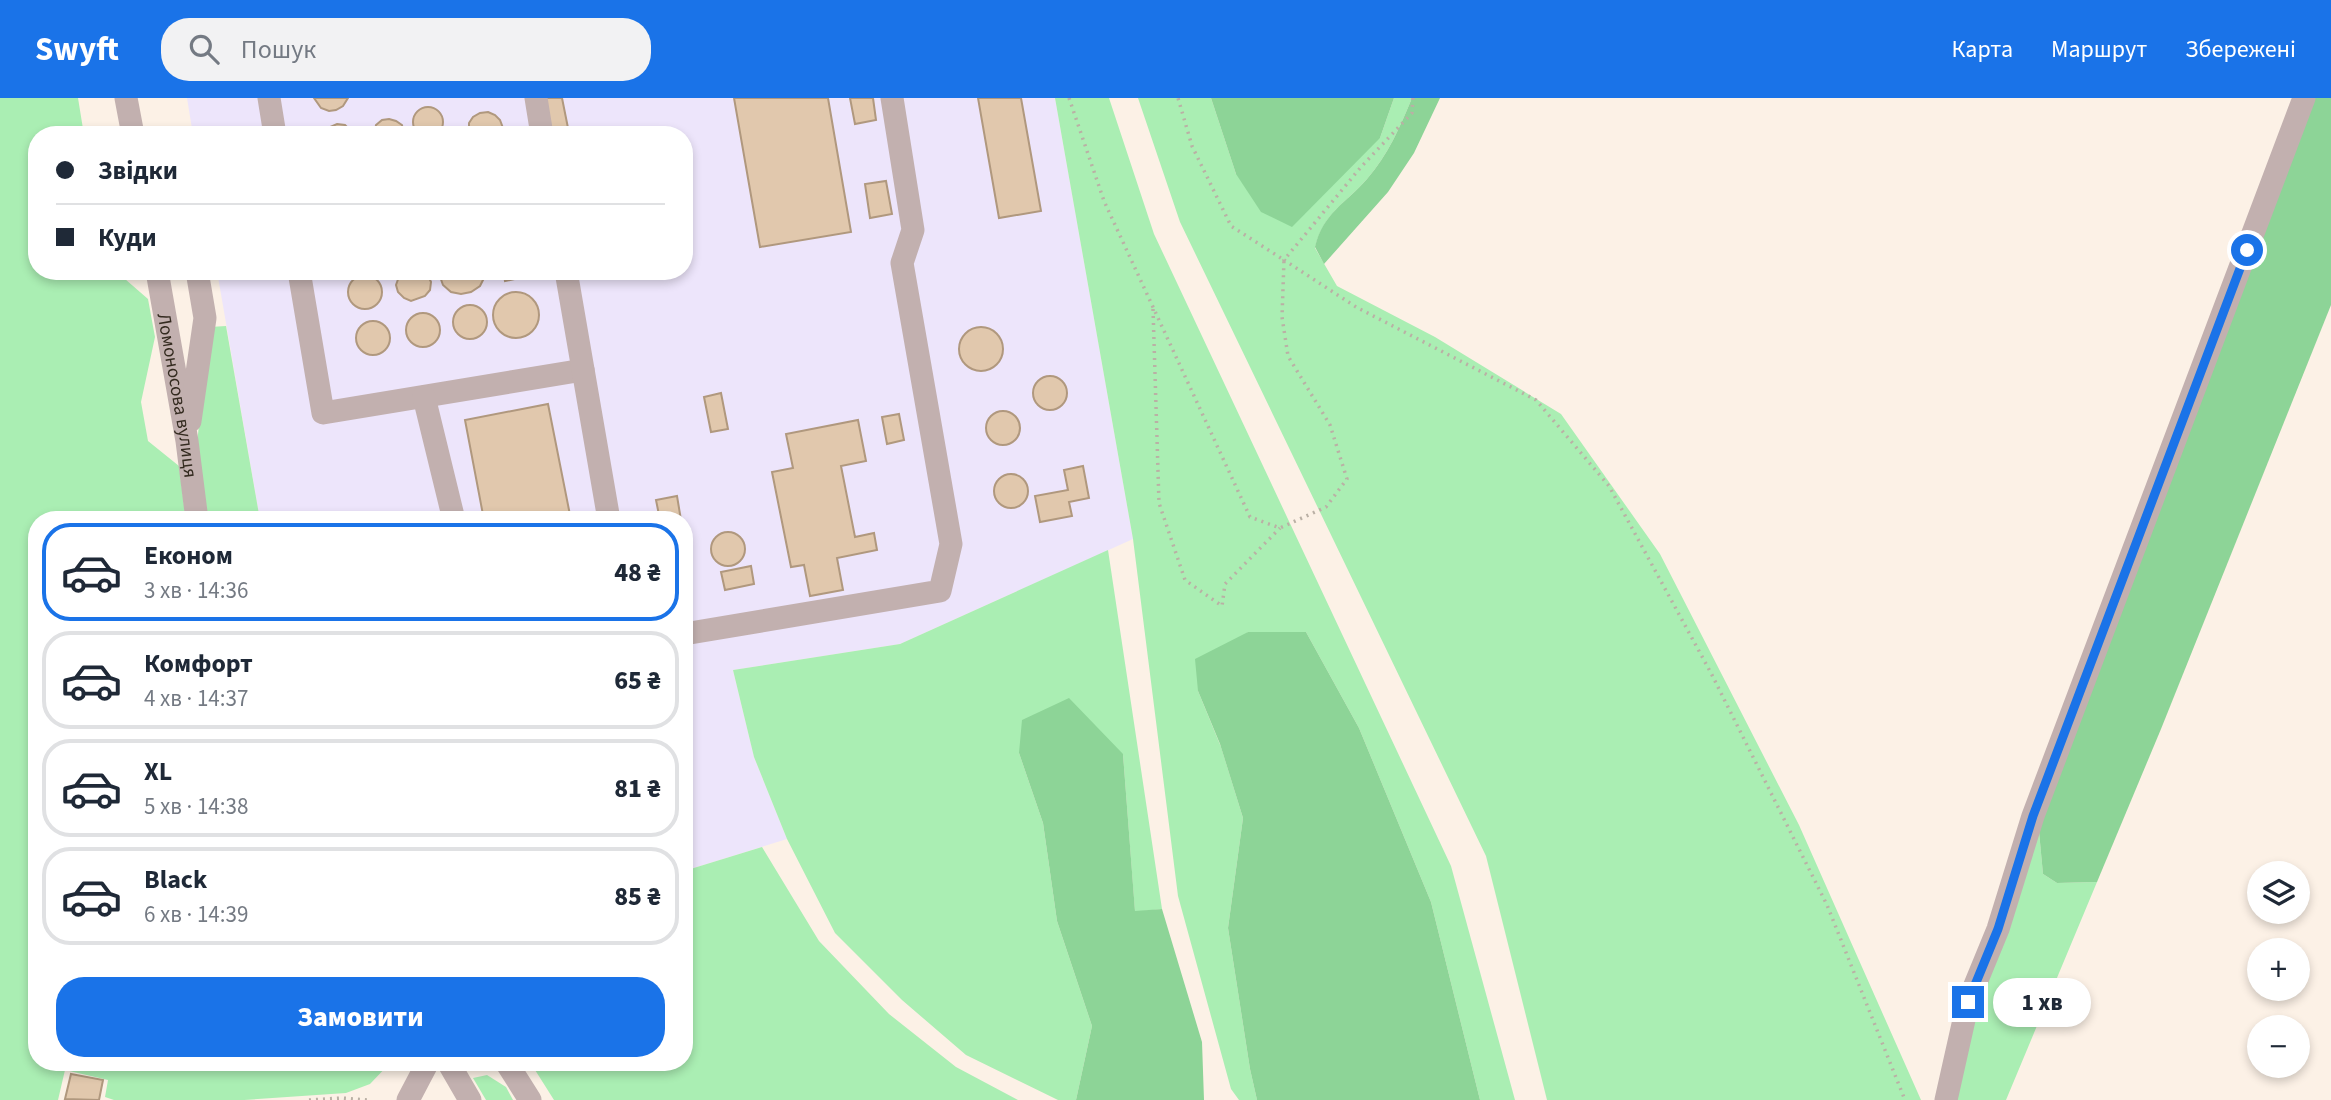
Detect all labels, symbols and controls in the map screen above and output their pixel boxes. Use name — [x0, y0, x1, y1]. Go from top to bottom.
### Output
search box — [161, 18, 651, 81]
text: Swyft — [35, 26, 119, 73]
icon: search — [185, 30, 223, 68]
text: Пошук — [241, 31, 316, 68]
text: Карта — [1951, 32, 2013, 67]
text: Маршрут — [2051, 32, 2147, 67]
text: Збережені — [2185, 32, 2296, 67]
text: Звідки — [98, 152, 178, 189]
text: Куди — [98, 219, 157, 256]
route start — [2231, 234, 2263, 266]
street label: Ломоносова вулиця — [150, 311, 204, 479]
text: Економ — [144, 537, 233, 574]
icon: car — [60, 541, 123, 604]
text: 48 ₴ — [614, 554, 661, 591]
text: 3 хв · 14:36 — [144, 574, 248, 607]
text: Комфорт — [144, 645, 253, 682]
icon: car — [60, 649, 123, 712]
text: 65 ₴ — [614, 662, 661, 699]
text: 4 хв · 14:37 — [144, 682, 248, 715]
text: XL — [144, 753, 172, 790]
icon: car — [60, 757, 123, 820]
text: 81 ₴ — [614, 770, 661, 807]
text: 5 хв · 14:38 — [144, 790, 248, 823]
text: Black — [144, 861, 207, 898]
map controls — [2247, 861, 2310, 1078]
button: layers — [2247, 861, 2310, 924]
icon: car — [60, 865, 123, 928]
text: 85 ₴ — [614, 878, 661, 915]
text: 6 хв · 14:39 — [144, 898, 248, 931]
button: + — [2247, 938, 2310, 1001]
button: Замовити — [56, 977, 665, 1057]
callout: 1 хв — [1993, 978, 2090, 1026]
route end — [1952, 986, 1984, 1018]
text: 1 хв — [2021, 986, 2063, 1019]
button: − — [2247, 1015, 2310, 1078]

